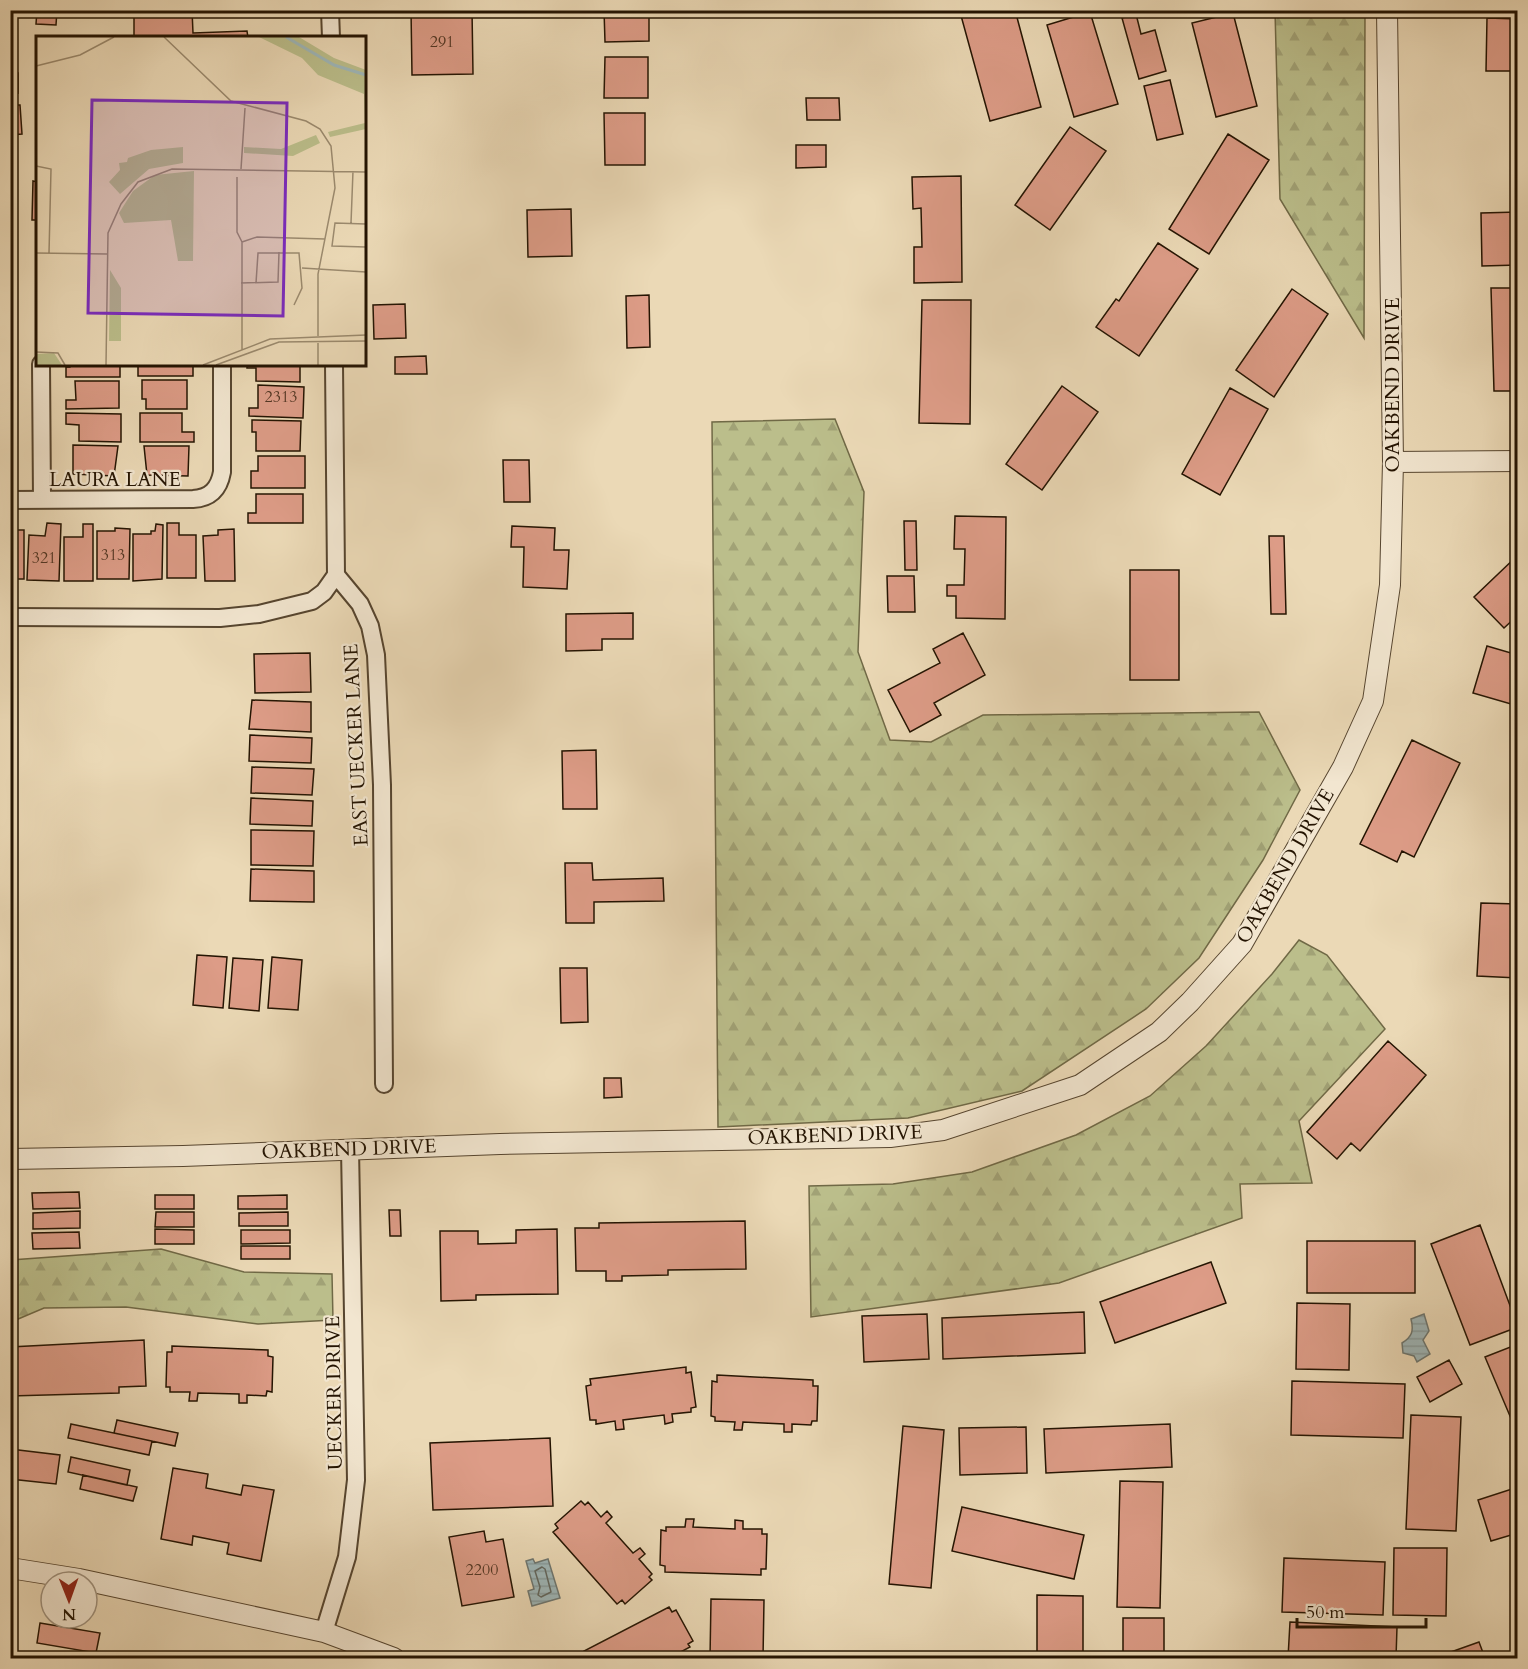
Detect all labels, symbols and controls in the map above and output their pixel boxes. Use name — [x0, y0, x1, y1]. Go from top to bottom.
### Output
house number: 291 — [430, 31, 454, 53]
inset map — [36, 36, 366, 366]
street label: OAKBEND DRIVE — [1379, 298, 1406, 473]
house number: 2313 — [265, 386, 297, 408]
street label: LAURA LANE — [49, 466, 181, 493]
house number: 313 — [101, 544, 125, 566]
house number: 321 — [32, 547, 56, 569]
street label: EAST UECKER LANE — [337, 643, 375, 847]
street label: OAKBEND DRIVE — [1230, 783, 1340, 949]
street label: OAKBEND DRIVE — [747, 1118, 923, 1152]
street label: OAKBEND DRIVE — [261, 1132, 437, 1166]
street label: UECKER DRIVE — [319, 1316, 349, 1470]
house number: 2200 — [466, 1559, 498, 1581]
north arrow — [39, 1570, 99, 1630]
scale bar — [1297, 1591, 1426, 1629]
text: 50 m — [1306, 1600, 1345, 1625]
text: N — [62, 1603, 76, 1625]

